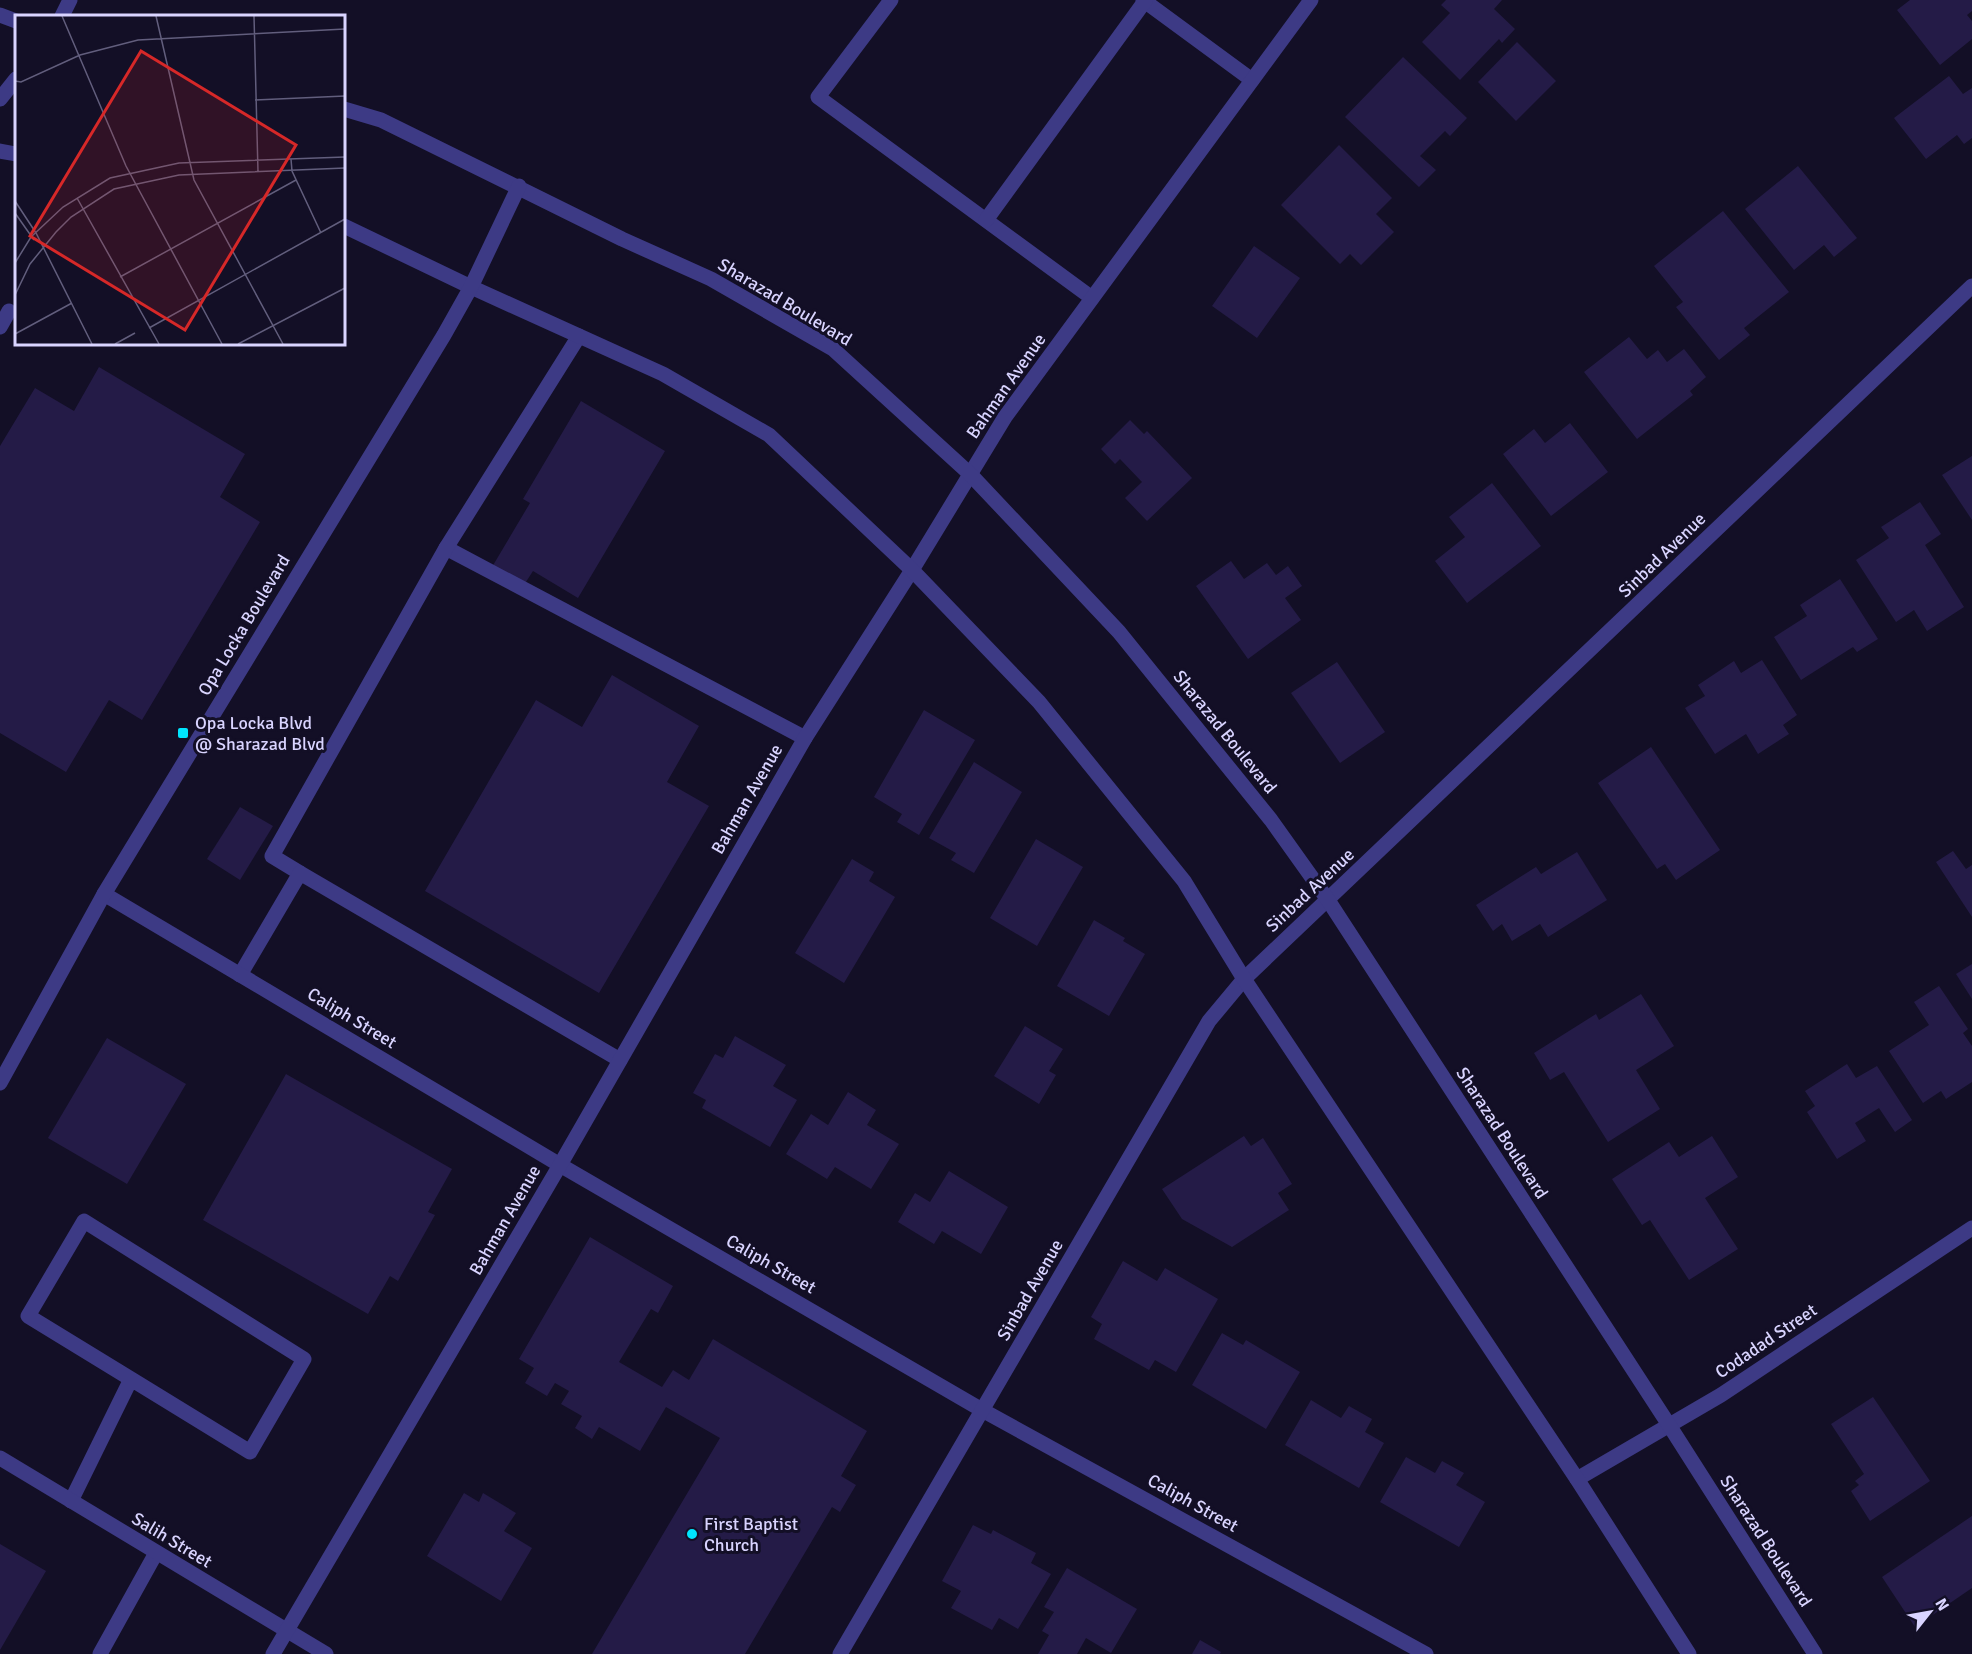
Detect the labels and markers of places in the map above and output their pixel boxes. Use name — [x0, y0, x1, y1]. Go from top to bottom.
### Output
place label: Opa Locka Blvd @ Sharazad Blvd — [195, 712, 325, 755]
marker: Opa Locka Blvd @ Sharazad Blvd — [176, 726, 190, 740]
place label: First Baptist Church — [704, 1513, 798, 1556]
marker: First Baptist Church — [685, 1527, 699, 1541]

